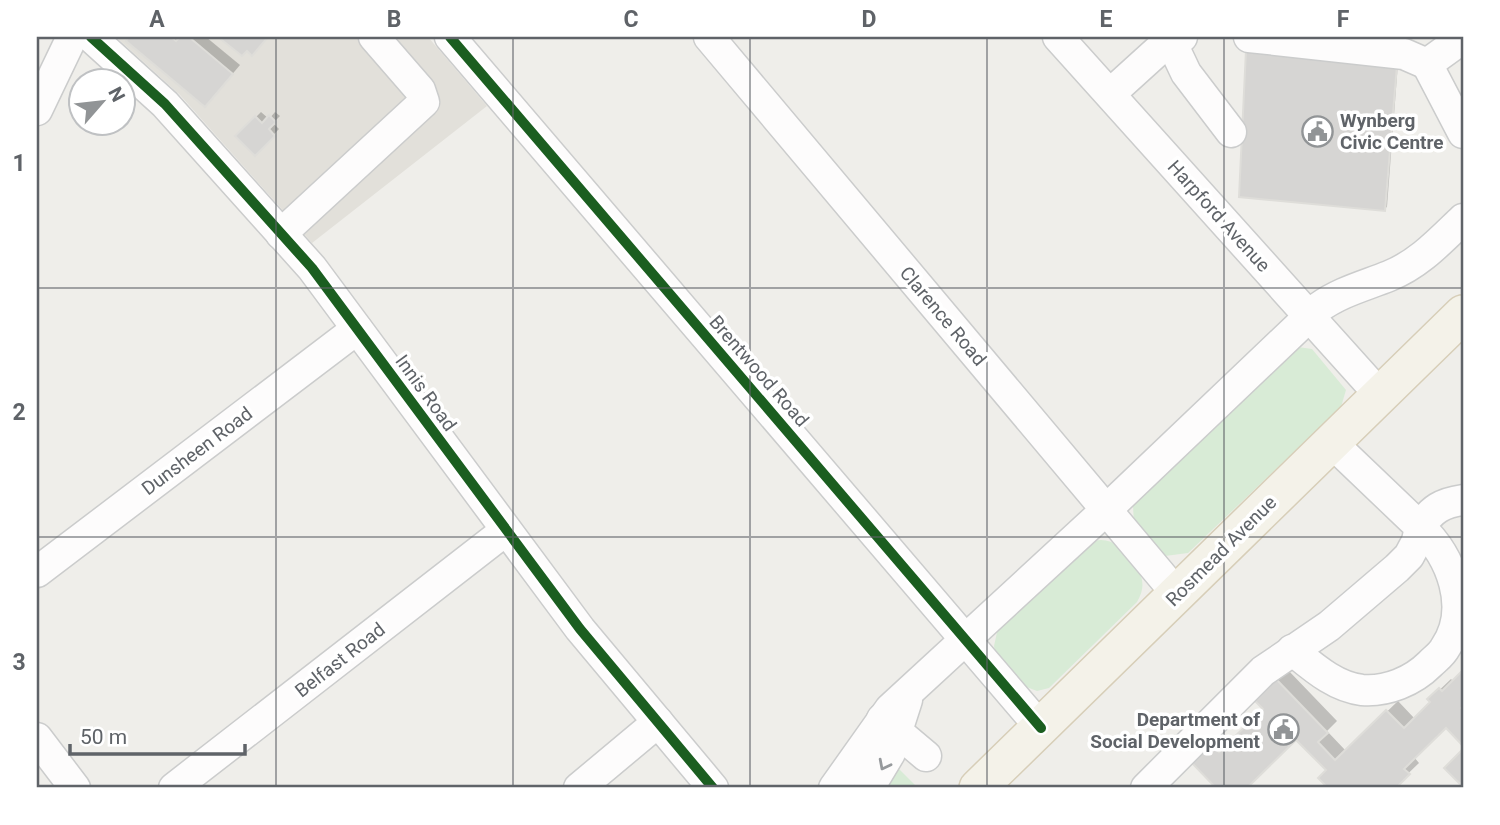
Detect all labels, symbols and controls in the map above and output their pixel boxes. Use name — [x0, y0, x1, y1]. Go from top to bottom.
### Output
text: A — [149, 6, 165, 33]
text: B — [387, 6, 401, 33]
text: C — [623, 6, 639, 33]
text: D — [862, 6, 876, 33]
text: E — [1100, 6, 1113, 33]
text: F — [1337, 6, 1350, 33]
north arrow — [66, 66, 136, 136]
text: N — [103, 83, 130, 106]
place label: Wynberg Civic Centre — [1340, 109, 1444, 154]
public building icon: Wynberg Civic Centre — [1300, 114, 1334, 148]
text: 1 — [12, 150, 26, 177]
street label: Harpford Avenue — [1163, 155, 1275, 277]
street label: Clarence Road — [895, 262, 991, 370]
street label: Brentwood Road — [704, 311, 814, 431]
street label: Innis Road — [391, 350, 461, 436]
text: 2 — [12, 399, 26, 426]
street label: Dunsheen Road — [137, 402, 257, 500]
street label: Rosmead Avenue — [1161, 491, 1281, 611]
street label: Belfast Road — [290, 618, 390, 702]
text: 3 — [12, 649, 26, 676]
place label: Department of Social Development — [1090, 708, 1261, 753]
scale bar — [70, 713, 245, 757]
public building icon: Department of Social Development — [1266, 713, 1300, 747]
text: 50 m — [80, 725, 127, 749]
one-way arrow — [878, 758, 892, 770]

